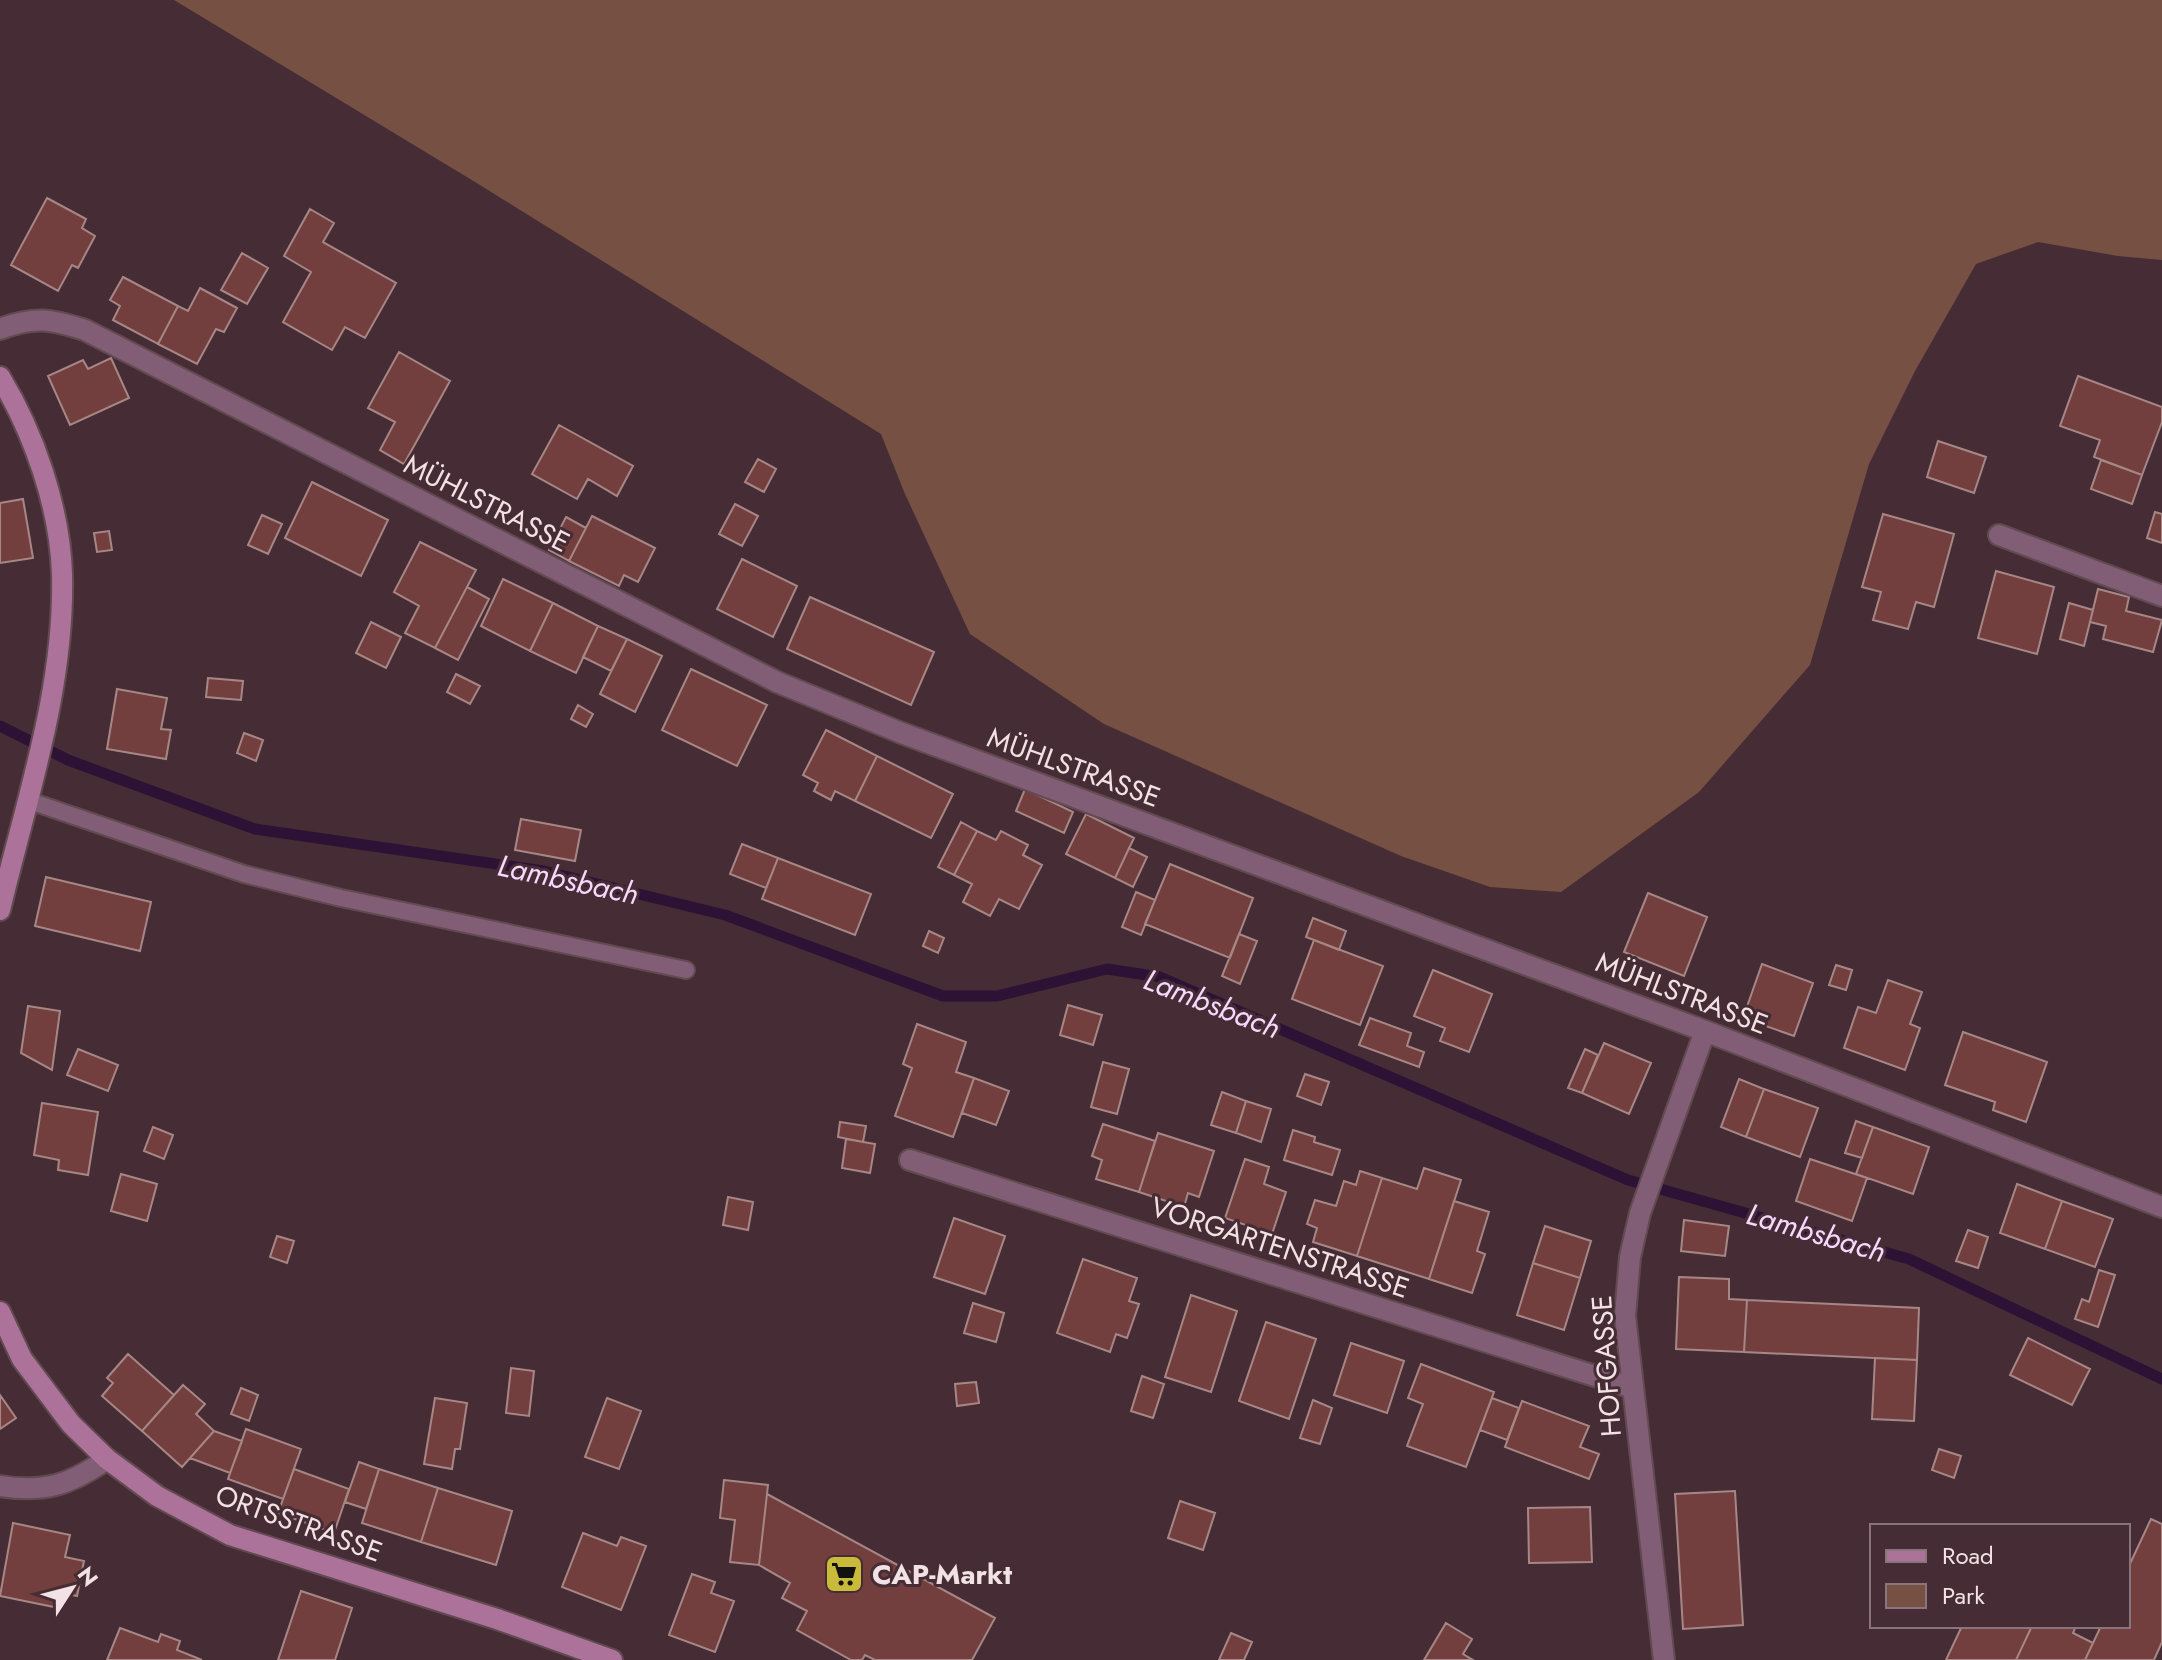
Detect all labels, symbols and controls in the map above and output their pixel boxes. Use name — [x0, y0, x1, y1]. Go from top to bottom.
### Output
street label: MÜHLSTRASSE — [397, 444, 577, 563]
street label: MÜHLSTRASSE — [982, 717, 1166, 818]
water label: Lambsbach — [494, 844, 643, 915]
street label: MÜHLSTRASSE — [1590, 942, 1774, 1045]
water label: Lambsbach — [1138, 958, 1287, 1049]
street label: VORGARTENSTRASSE — [1145, 1186, 1414, 1309]
water label: Lambsbach — [1741, 1192, 1891, 1273]
street label: HOFGASSE — [1581, 1294, 1632, 1438]
street label: ORTSSTRASSE — [210, 1474, 388, 1573]
legend — [1870, 1524, 2130, 1628]
text: Road — [1942, 1538, 1994, 1573]
north arrow — [32, 1548, 112, 1628]
supermarket icon: CAP-Markt — [823, 1553, 865, 1595]
place label: CAP-Markt — [872, 1554, 1012, 1595]
text: N — [70, 1560, 106, 1593]
text: Park — [1942, 1578, 1985, 1613]

